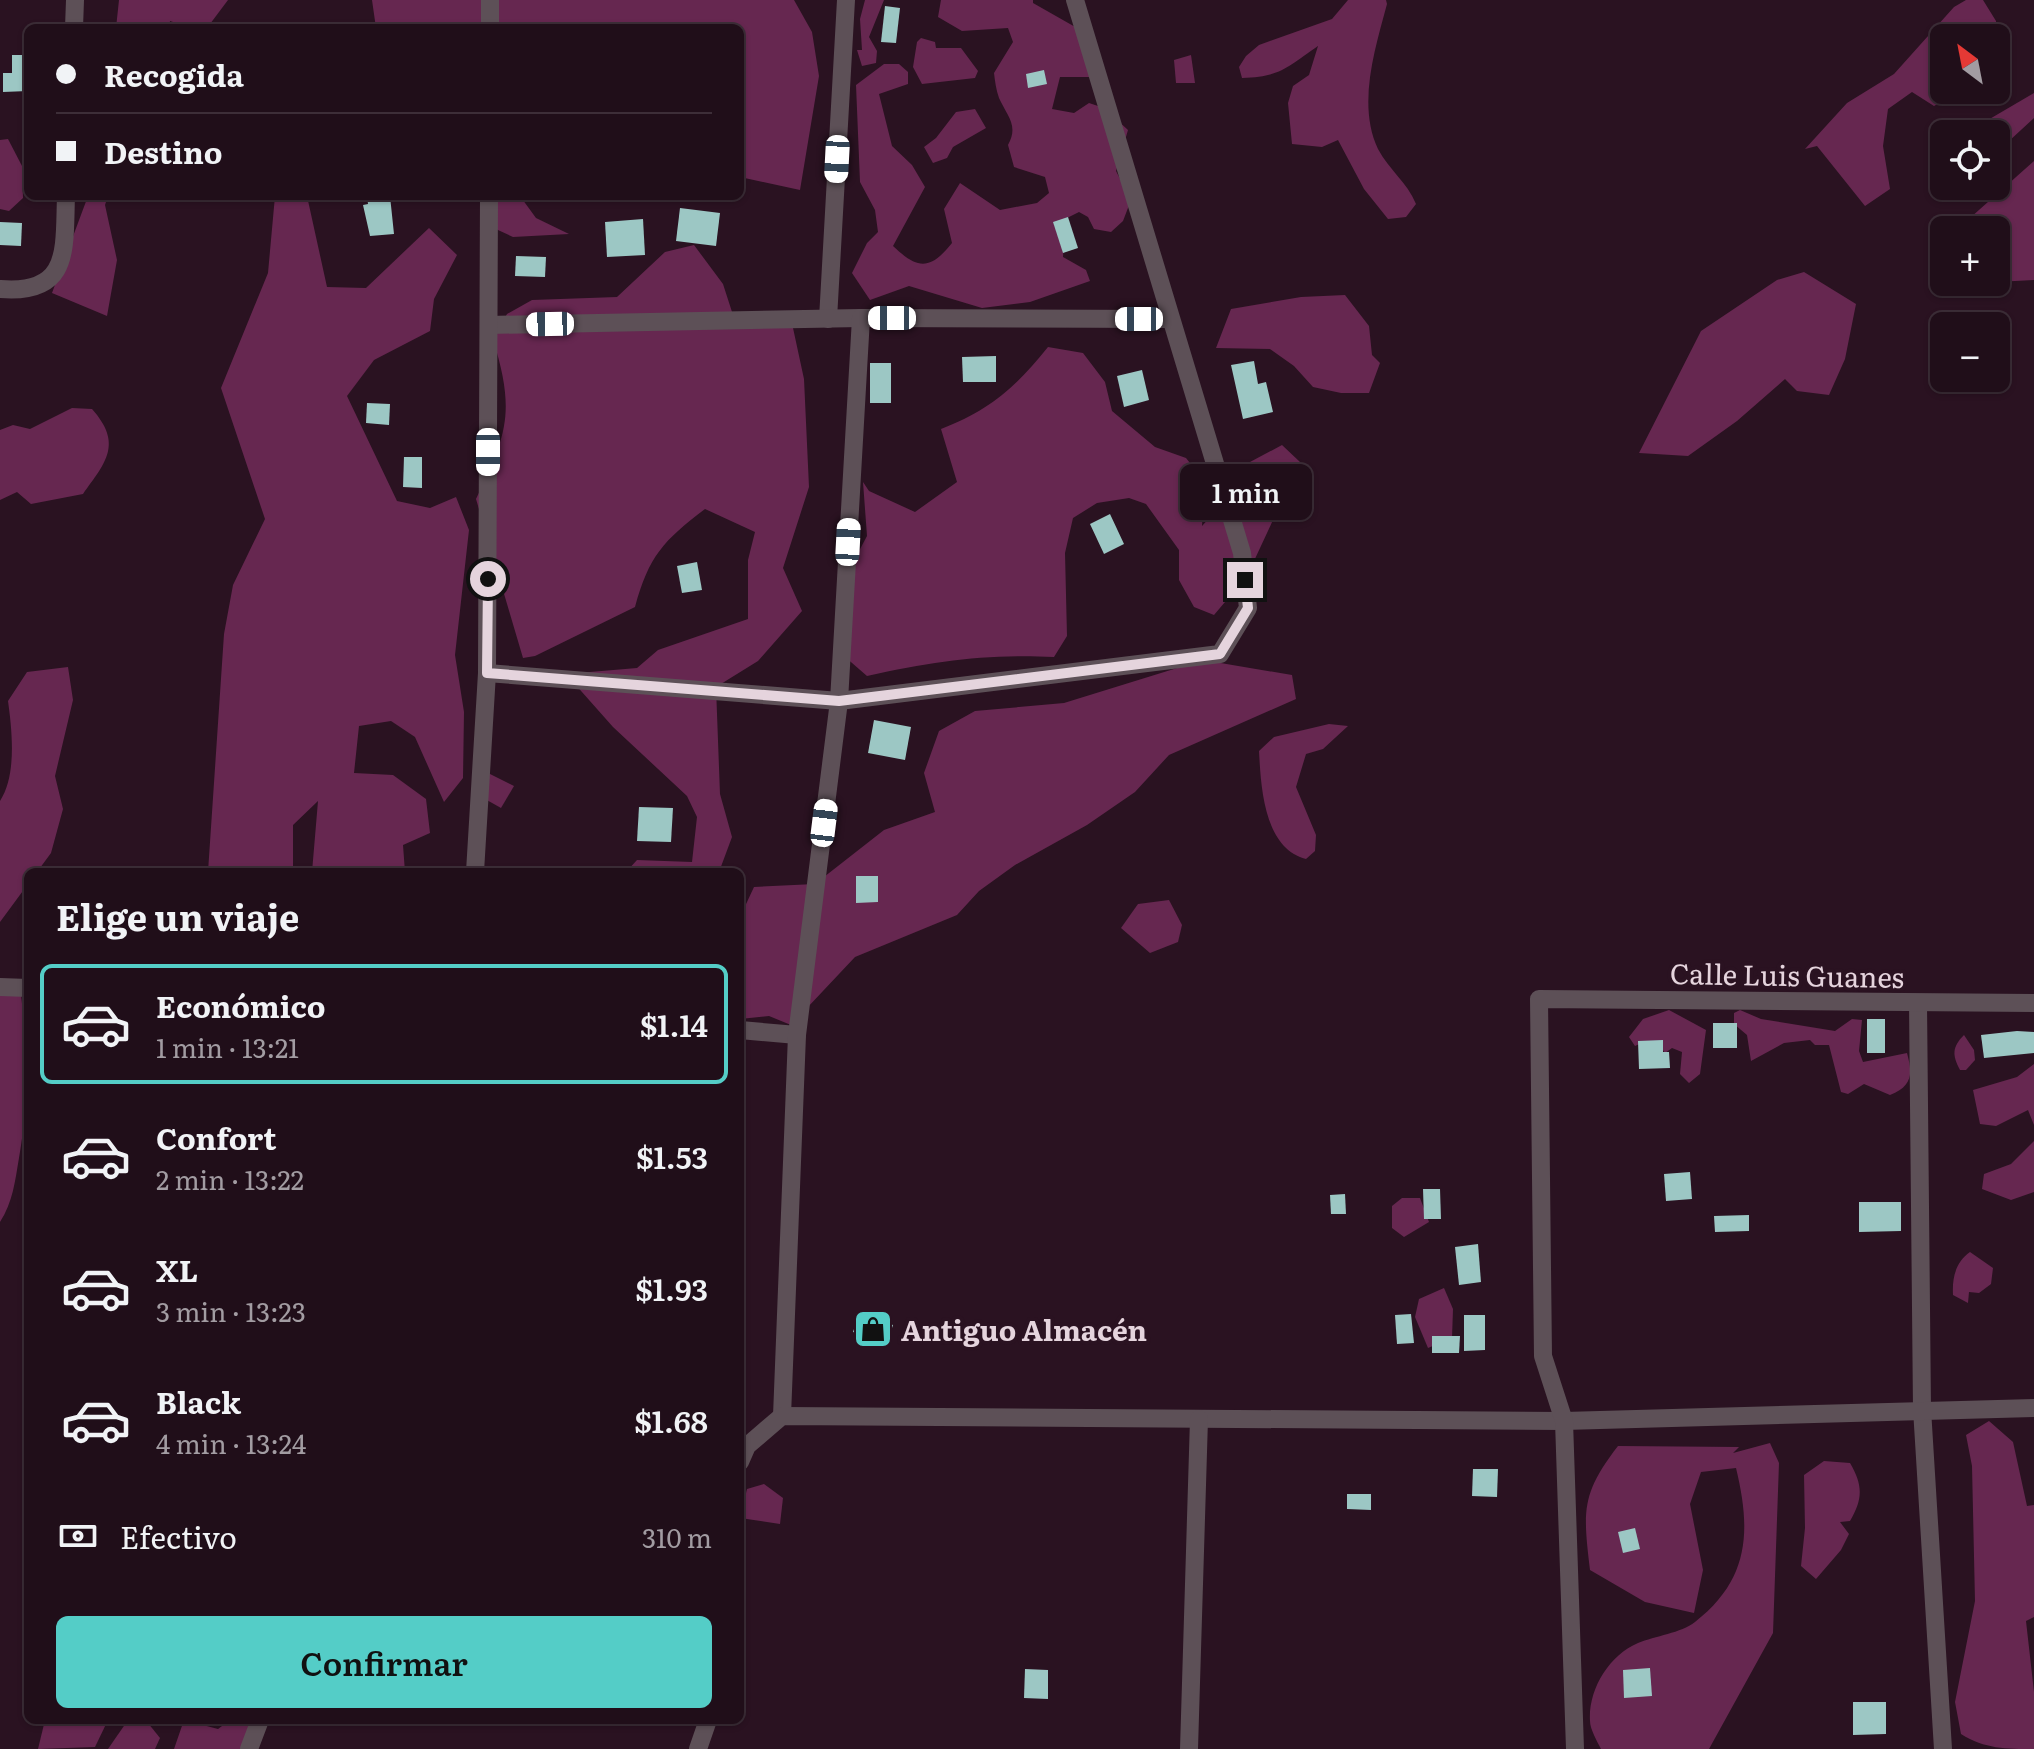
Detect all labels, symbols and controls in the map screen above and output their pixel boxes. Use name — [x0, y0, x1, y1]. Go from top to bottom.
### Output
north arrow — [1930, 24, 2010, 104]
map controls — [1930, 24, 2010, 392]
text: Recogida — [104, 52, 244, 96]
button: locate — [1930, 120, 2010, 200]
text: Destino — [104, 129, 222, 173]
car — [824, 134, 850, 184]
button: + — [1930, 216, 2010, 296]
car — [868, 306, 916, 330]
car — [1115, 307, 1163, 331]
car — [526, 312, 574, 336]
button: − — [1930, 312, 2010, 392]
car — [476, 428, 500, 476]
callout: 1 min — [1179, 464, 1311, 520]
text: 1 min — [1212, 472, 1280, 511]
car — [835, 517, 861, 567]
route start — [470, 561, 506, 597]
route end — [1227, 562, 1263, 598]
car — [809, 798, 839, 848]
text: Elige un viaje — [56, 889, 299, 942]
street label: Calle Luis Guanes — [1669, 951, 1905, 997]
text: Económico — [156, 983, 325, 1027]
icon: car — [60, 988, 132, 1060]
text: $1.14 — [640, 1002, 708, 1046]
text: 1 min · 13:21 — [156, 1027, 299, 1066]
text: Confort — [156, 1115, 277, 1159]
icon: car — [60, 1120, 132, 1192]
text: $1.53 — [636, 1134, 708, 1178]
text: 2 min · 13:22 — [156, 1159, 304, 1198]
text: XL — [156, 1247, 198, 1291]
icon: car — [60, 1252, 132, 1324]
text: $1.93 — [635, 1266, 708, 1310]
text: 3 min · 13:23 — [156, 1291, 306, 1330]
shop icon: Antiguo Almacén — [852, 1308, 894, 1350]
place label: Antiguo Almacén — [901, 1308, 1147, 1350]
text: Black — [156, 1379, 241, 1423]
icon: car — [60, 1384, 132, 1456]
text: $1.68 — [634, 1398, 708, 1442]
text: 4 min · 13:24 — [156, 1423, 306, 1462]
icon: cash — [56, 1514, 100, 1558]
text: Efectivo — [120, 1514, 237, 1558]
text: 310 m — [642, 1517, 712, 1556]
button: Confirmar — [56, 1616, 712, 1708]

